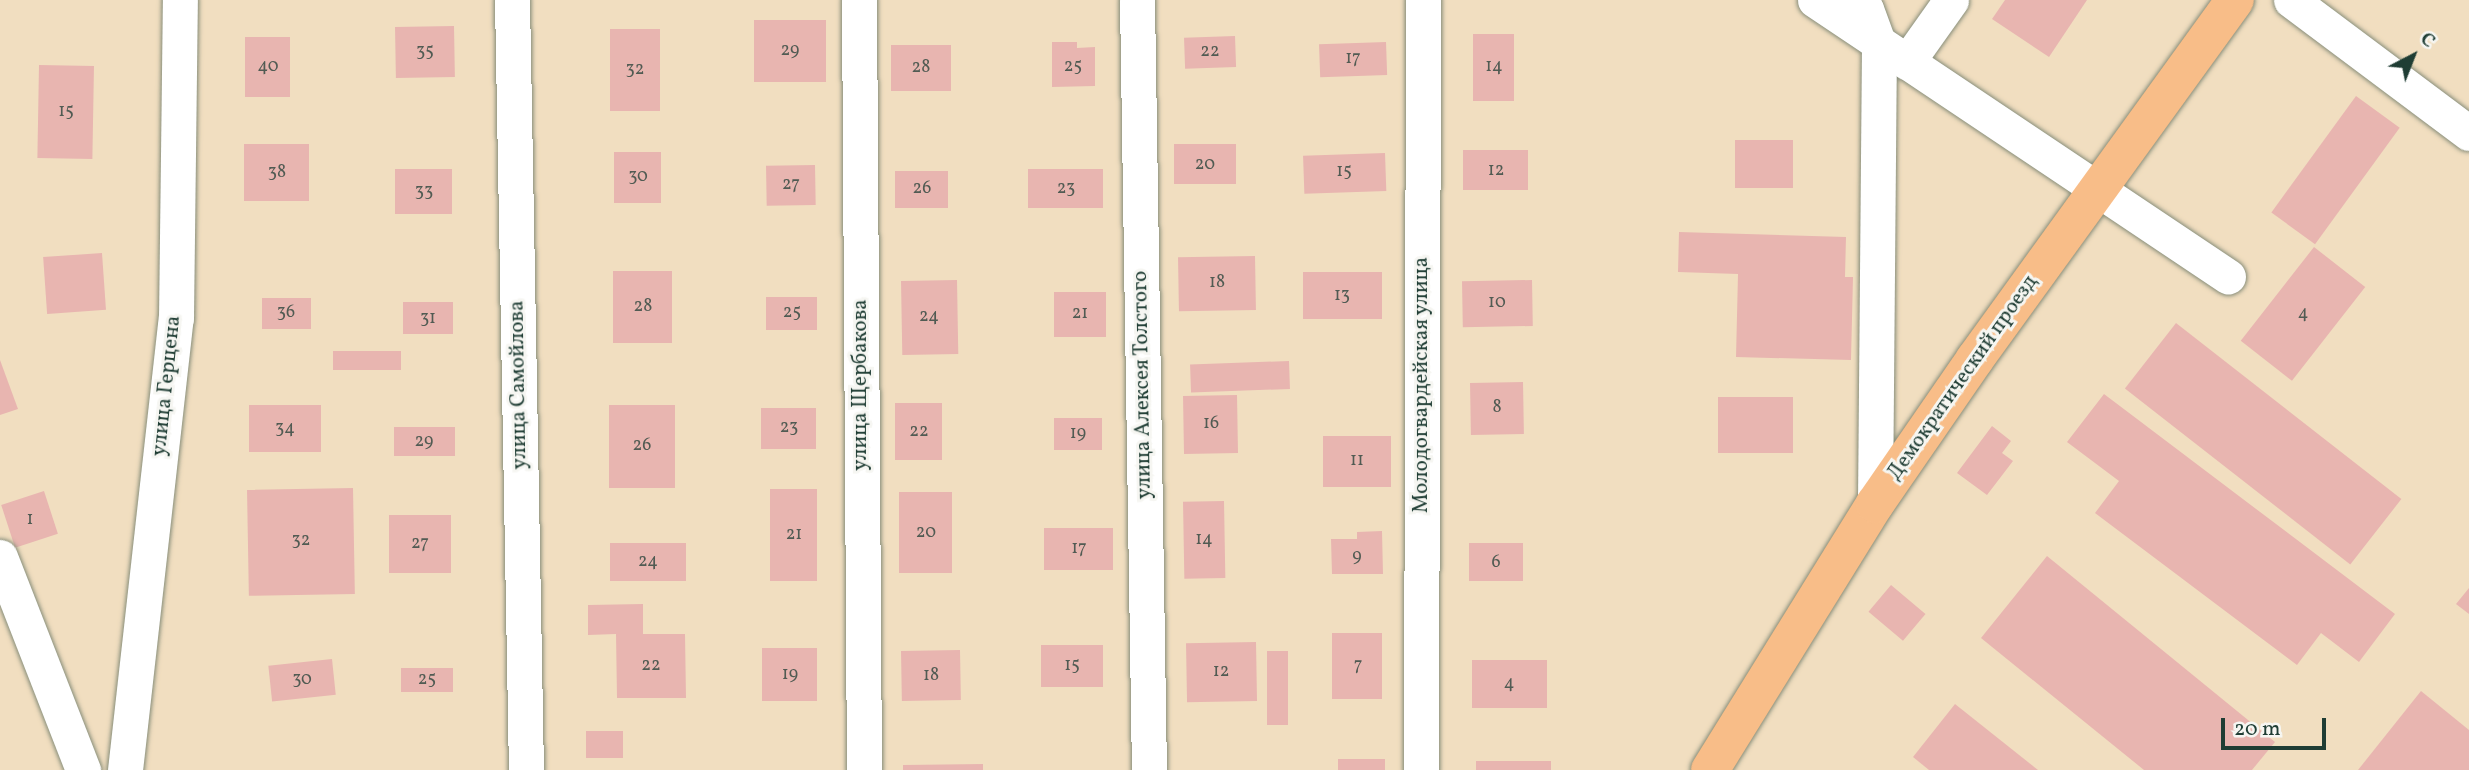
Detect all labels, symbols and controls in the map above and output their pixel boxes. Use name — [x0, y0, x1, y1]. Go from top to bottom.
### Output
north arrow — [2378, 21, 2448, 91]
text: С — [2414, 27, 2440, 54]
house number: 29 — [781, 40, 799, 62]
house number: 35 — [416, 41, 434, 63]
house number: 22 — [1200, 41, 1220, 63]
house number: 17 — [1345, 48, 1361, 70]
house number: 40 — [257, 56, 279, 78]
house number: 25 — [1064, 56, 1082, 78]
house number: 14 — [1485, 56, 1503, 78]
house number: 28 — [912, 57, 930, 79]
house number: 32 — [626, 59, 644, 81]
house number: 15 — [58, 101, 74, 123]
house number: 20 — [1195, 154, 1215, 176]
house number: 12 — [1488, 160, 1504, 182]
house number: 15 — [1336, 161, 1352, 183]
house number: 38 — [268, 162, 286, 184]
house number: 30 — [628, 166, 648, 188]
house number: 27 — [782, 174, 800, 196]
house number: 26 — [913, 178, 931, 200]
house number: 23 — [1057, 178, 1075, 200]
house number: 33 — [415, 181, 433, 203]
street label: Молодогвардейская улица — [1409, 257, 1435, 513]
street label: улица Алексея Толстого — [1128, 270, 1158, 500]
street label: Демократический проезд — [1882, 271, 2044, 485]
house number: 18 — [1209, 272, 1225, 294]
house number: 13 — [1334, 285, 1350, 307]
house number: 10 — [1488, 292, 1506, 314]
house number: 28 — [634, 296, 652, 318]
street label: улица Щербакова — [848, 299, 874, 471]
street label: улица Самойлова — [505, 300, 533, 470]
house number: 36 — [277, 302, 295, 324]
house number: 25 — [783, 302, 801, 324]
house number: 21 — [1072, 303, 1088, 325]
house number: 4 — [2298, 303, 2308, 325]
house number: 24 — [919, 306, 939, 328]
house number: 31 — [420, 308, 436, 330]
street label: улица Герцена — [147, 314, 187, 458]
house number: 8 — [1492, 397, 1502, 419]
house number: 16 — [1203, 413, 1219, 435]
house number: 23 — [780, 417, 798, 439]
house number: 34 — [275, 418, 295, 440]
house number: 22 — [909, 421, 929, 443]
house number: 19 — [1070, 423, 1086, 445]
house number: 29 — [415, 431, 433, 453]
house number: 26 — [633, 435, 651, 457]
house number: 11 — [1350, 450, 1364, 472]
house number: 1 — [27, 509, 33, 531]
house number: 20 — [916, 522, 936, 544]
house number: 21 — [786, 524, 802, 546]
house number: 14 — [1195, 529, 1213, 551]
house number: 32 — [292, 530, 310, 552]
house number: 27 — [411, 533, 429, 555]
house number: 17 — [1071, 538, 1087, 560]
house number: 9 — [1352, 546, 1362, 568]
house number: 24 — [638, 551, 658, 573]
house number: 6 — [1491, 552, 1501, 574]
house number: 22 — [641, 655, 661, 677]
house number: 15 — [1064, 655, 1080, 677]
house number: 7 — [1354, 655, 1362, 677]
house number: 12 — [1213, 661, 1229, 683]
house number: 19 — [782, 664, 798, 686]
house number: 18 — [923, 665, 939, 687]
house number: 30 — [292, 669, 312, 691]
house number: 25 — [418, 669, 436, 691]
house number: 4 — [1504, 673, 1514, 695]
scale bar — [2224, 704, 2329, 748]
text: 20 m — [2234, 715, 2280, 744]

